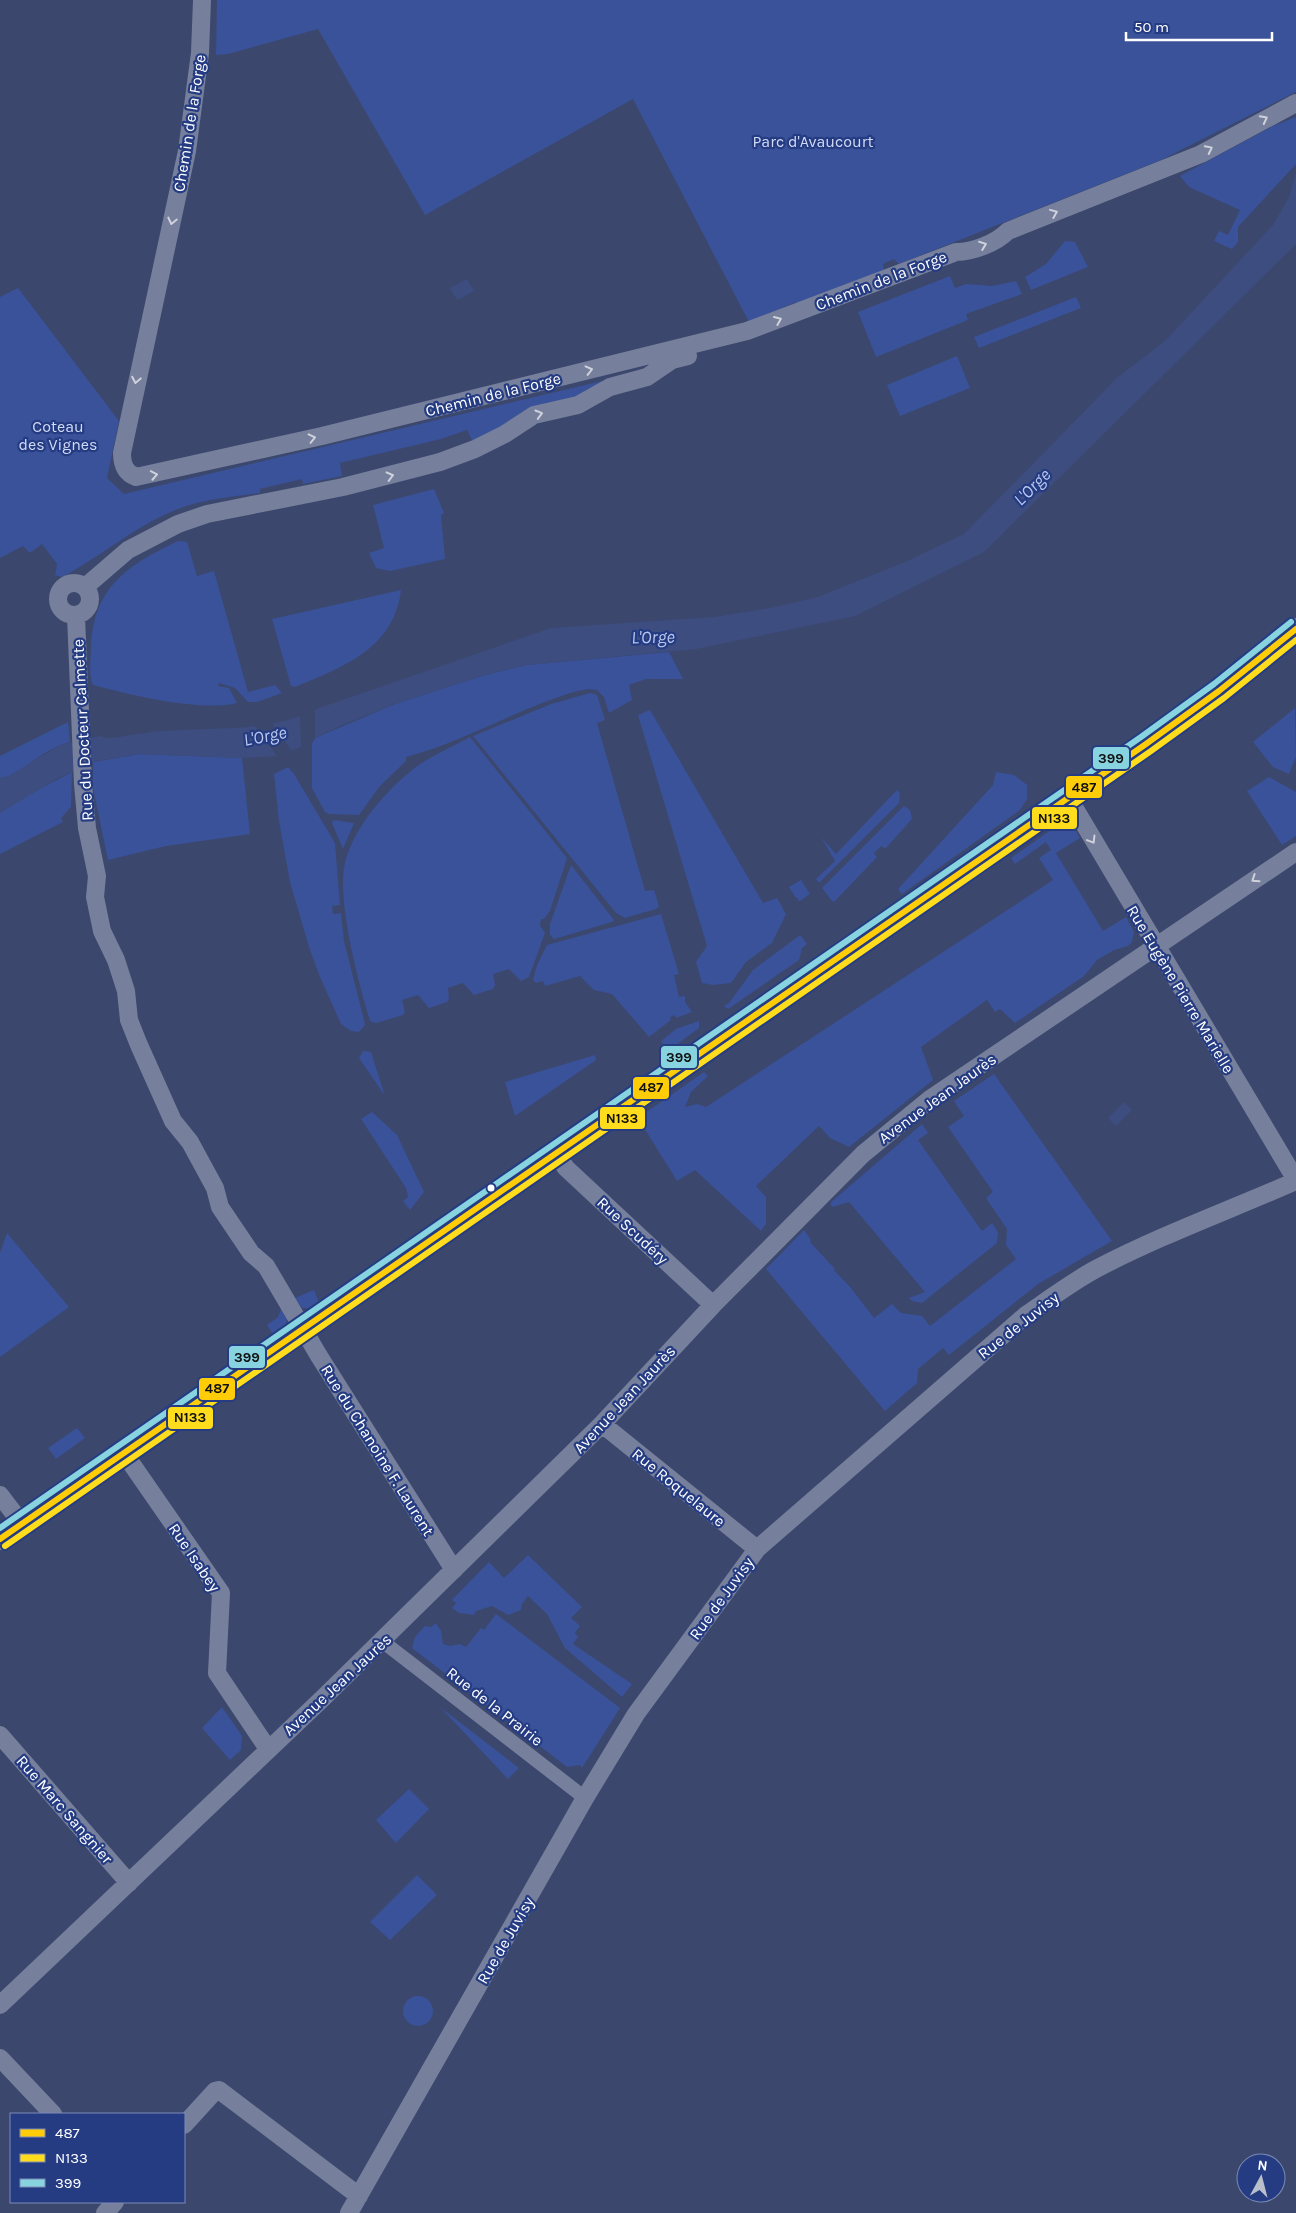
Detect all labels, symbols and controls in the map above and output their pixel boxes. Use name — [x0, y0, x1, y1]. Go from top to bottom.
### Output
scale bar — [1126, 10, 1272, 42]
text: 50 m — [1134, 18, 1169, 36]
street label: Chemin de la Forge — [169, 53, 210, 193]
one-way arrow — [1259, 115, 1268, 125]
park label: Parc d'Avaucourt — [752, 132, 874, 151]
one-way arrow — [1204, 146, 1213, 156]
one-way arrow — [1049, 208, 1058, 219]
one-way arrow — [167, 217, 178, 226]
one-way arrow — [979, 241, 987, 251]
street label: Chemin de la Forge — [813, 247, 949, 314]
one-way arrow — [773, 316, 782, 327]
one-way arrow — [584, 365, 593, 376]
street label: Chemin de la Forge — [423, 368, 563, 421]
one-way arrow — [132, 375, 142, 384]
one-way arrow — [534, 410, 543, 420]
park label: Coteau des Vignes — [19, 417, 97, 454]
one-way arrow — [308, 433, 317, 444]
water label: L'Orge — [1009, 464, 1055, 510]
one-way arrow — [149, 470, 158, 480]
one-way arrow — [386, 471, 395, 482]
water label: L'Orge — [631, 626, 675, 648]
street label: Rue du Docteur Calmette — [68, 639, 97, 821]
water label: L'Orge — [242, 721, 288, 751]
line badge: 399 — [1092, 746, 1130, 770]
text: 399 — [1098, 750, 1124, 767]
line badge: 487 — [1065, 775, 1103, 799]
text: 487 — [1072, 779, 1096, 796]
line badge: N133 — [1031, 806, 1078, 830]
text: N133 — [1038, 810, 1070, 827]
one-way arrow — [1085, 834, 1095, 843]
one-way arrow — [1252, 873, 1261, 882]
street label: Rue Eugène Pierre Marielle — [1123, 902, 1238, 1077]
line badge: 399 — [660, 1045, 698, 1069]
text: 399 — [666, 1049, 692, 1066]
street label: Avenue Jean Jaurès — [875, 1049, 1000, 1147]
line badge: 487 — [632, 1076, 670, 1100]
text: 487 — [639, 1079, 663, 1096]
line badge: N133 — [599, 1106, 646, 1130]
text: N133 — [606, 1110, 638, 1127]
unlabelled marker — [486, 1183, 496, 1193]
street label: Rue Scudéry — [593, 1193, 672, 1268]
street label: Rue de Juvisy — [974, 1288, 1063, 1363]
street label: Avenue Jean Jaurès — [569, 1341, 679, 1457]
line badge: 399 — [228, 1345, 266, 1369]
text: 399 — [234, 1349, 260, 1366]
street label: Rue du Chanoine F. Laurent — [317, 1361, 438, 1539]
line badge: 487 — [198, 1377, 236, 1401]
text: 487 — [205, 1380, 229, 1397]
line badge: N133 — [167, 1406, 214, 1430]
text: N133 — [174, 1409, 206, 1426]
street label: Rue Roquelaure — [628, 1444, 729, 1531]
street label: Rue Isabey — [165, 1519, 225, 1596]
street label: Rue de Juvisy — [685, 1553, 758, 1643]
street label: Avenue Jean Jaurès — [279, 1629, 395, 1739]
street label: Rue de la Prairie — [443, 1663, 547, 1750]
street label: Rue Marc Sangnier — [12, 1751, 117, 1868]
street label: Rue de Juvisy — [473, 1893, 538, 1987]
legend — [10, 2113, 185, 2203]
text: 487 — [55, 2124, 80, 2142]
text: N133 — [55, 2149, 88, 2167]
north arrow — [1236, 2153, 1286, 2203]
text: N — [1257, 2157, 1269, 2175]
text: 399 — [55, 2174, 81, 2192]

